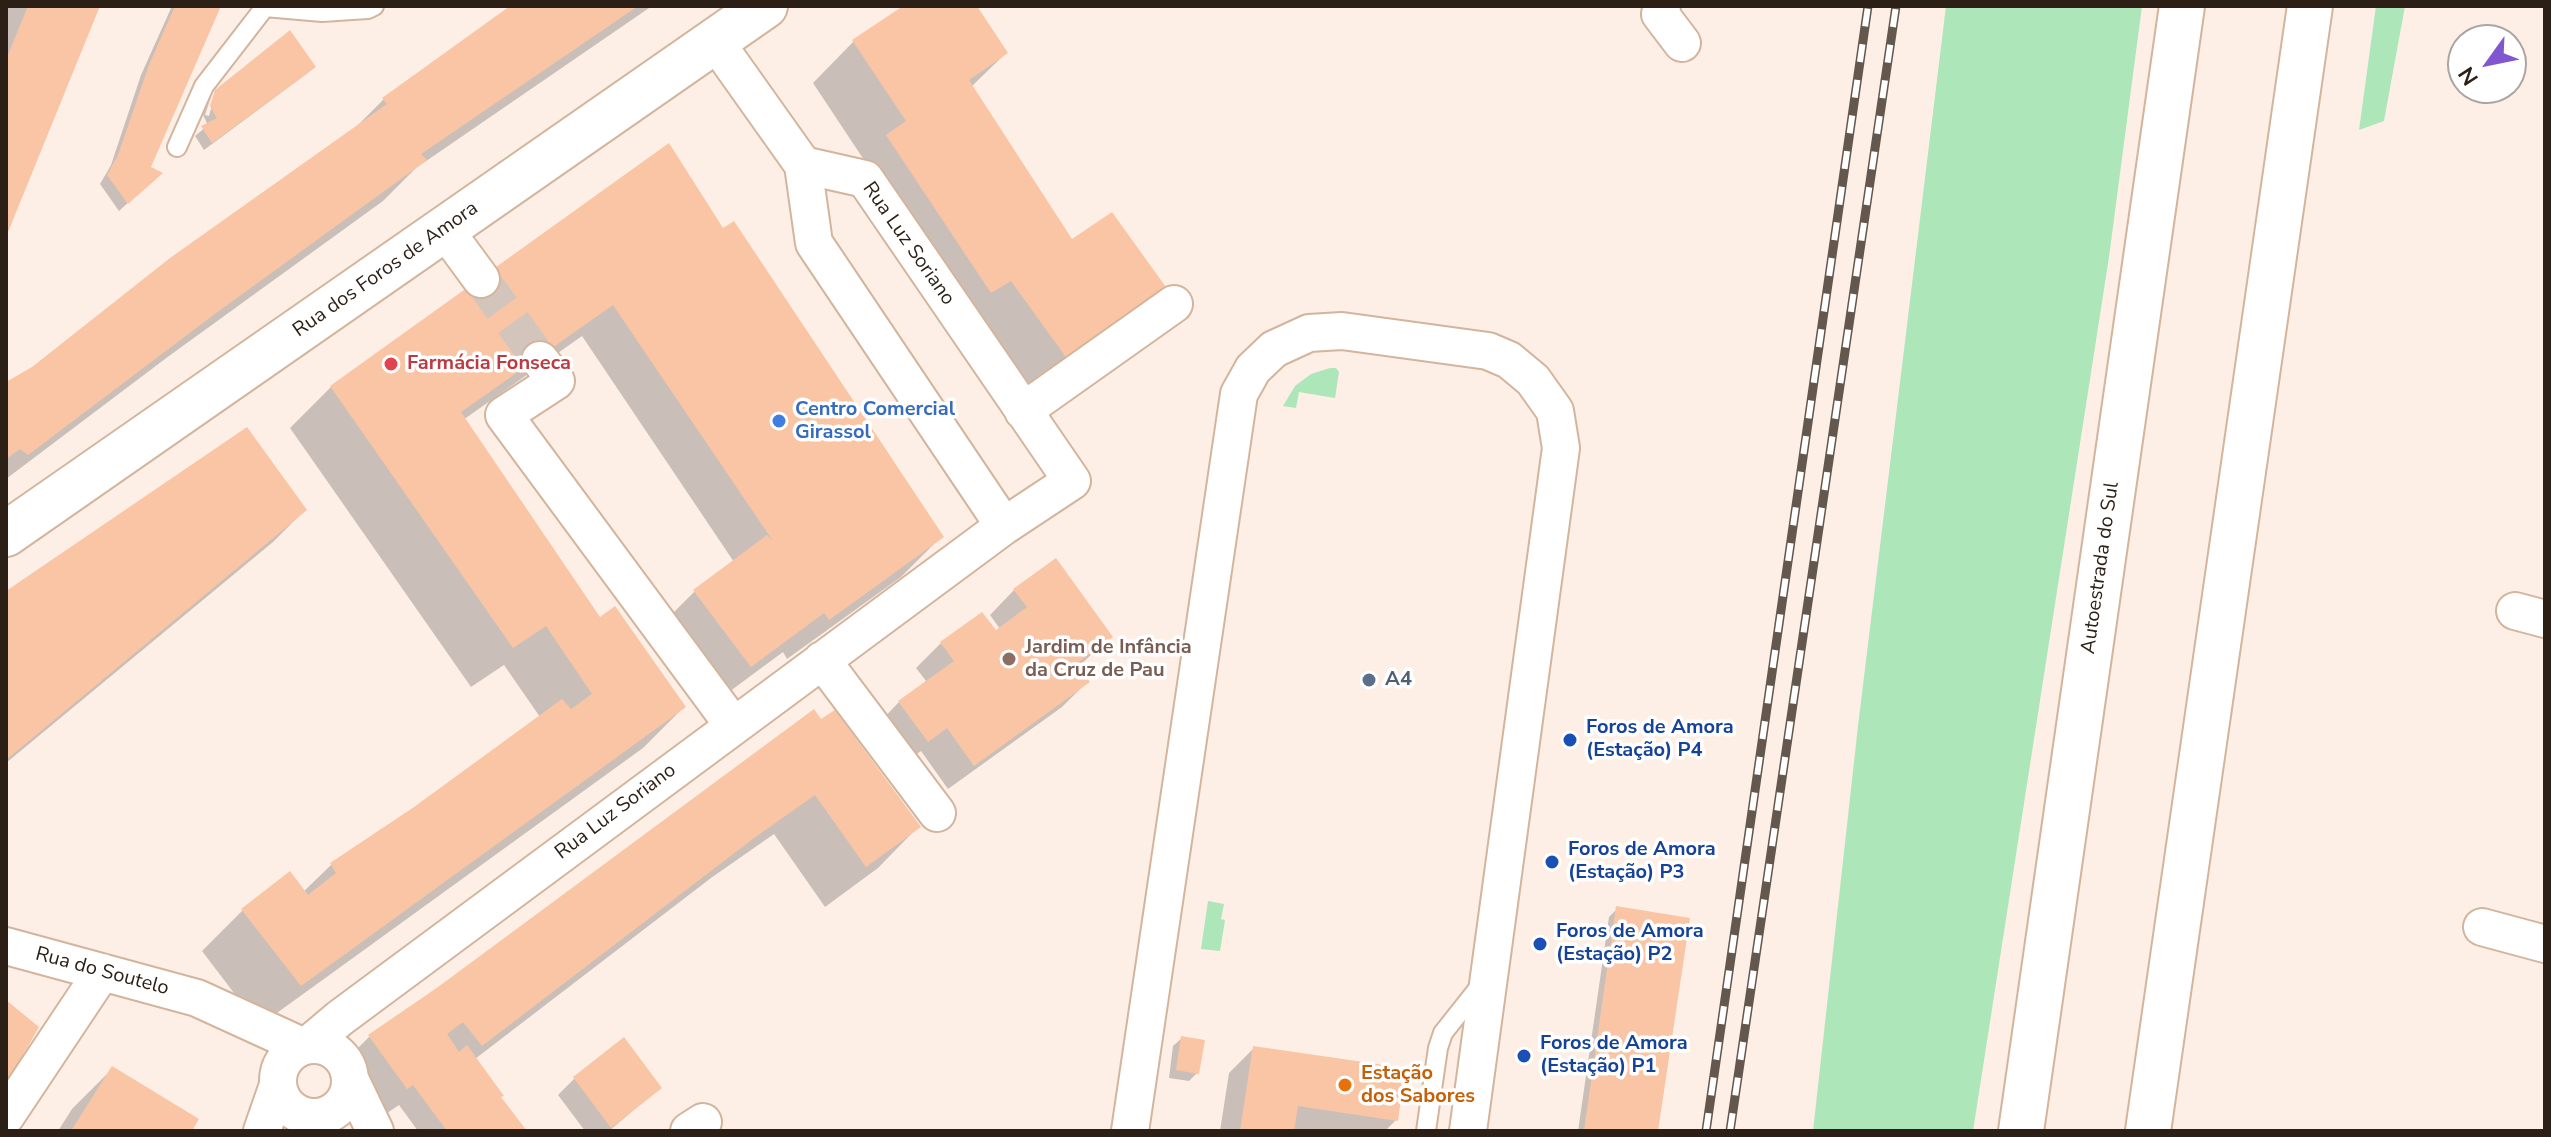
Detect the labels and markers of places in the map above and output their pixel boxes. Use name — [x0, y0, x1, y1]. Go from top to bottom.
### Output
place label: Farmácia Fonseca — [407, 352, 571, 376]
marker: Farmácia Fonseca — [382, 355, 400, 373]
place label: Centro Comercial Girassol — [795, 398, 955, 445]
marker: Centro Comercial Girassol — [770, 412, 788, 430]
place label: Jardim de Infância da Cruz de Pau — [1025, 636, 1192, 683]
marker: Jardim de Infância da Cruz de Pau — [1000, 650, 1018, 668]
place label: A4 — [1385, 668, 1412, 692]
marker: A4 — [1360, 671, 1378, 689]
place label: Foros de Amora (Estação) P4 — [1586, 716, 1734, 763]
marker: Foros de Amora (Estação) P4 — [1561, 731, 1579, 749]
place label: Foros de Amora (Estação) P3 — [1568, 838, 1716, 885]
marker: Foros de Amora (Estação) P3 — [1543, 853, 1561, 871]
place label: Foros de Amora (Estação) P2 — [1556, 920, 1704, 967]
marker: Foros de Amora (Estação) P2 — [1531, 935, 1549, 953]
place label: Foros de Amora (Estação) P1 — [1540, 1032, 1688, 1079]
marker: Foros de Amora (Estação) P1 — [1515, 1047, 1533, 1065]
place label: Estação dos Sabores — [1361, 1062, 1475, 1109]
marker: Estação dos Sabores — [1336, 1076, 1354, 1094]

